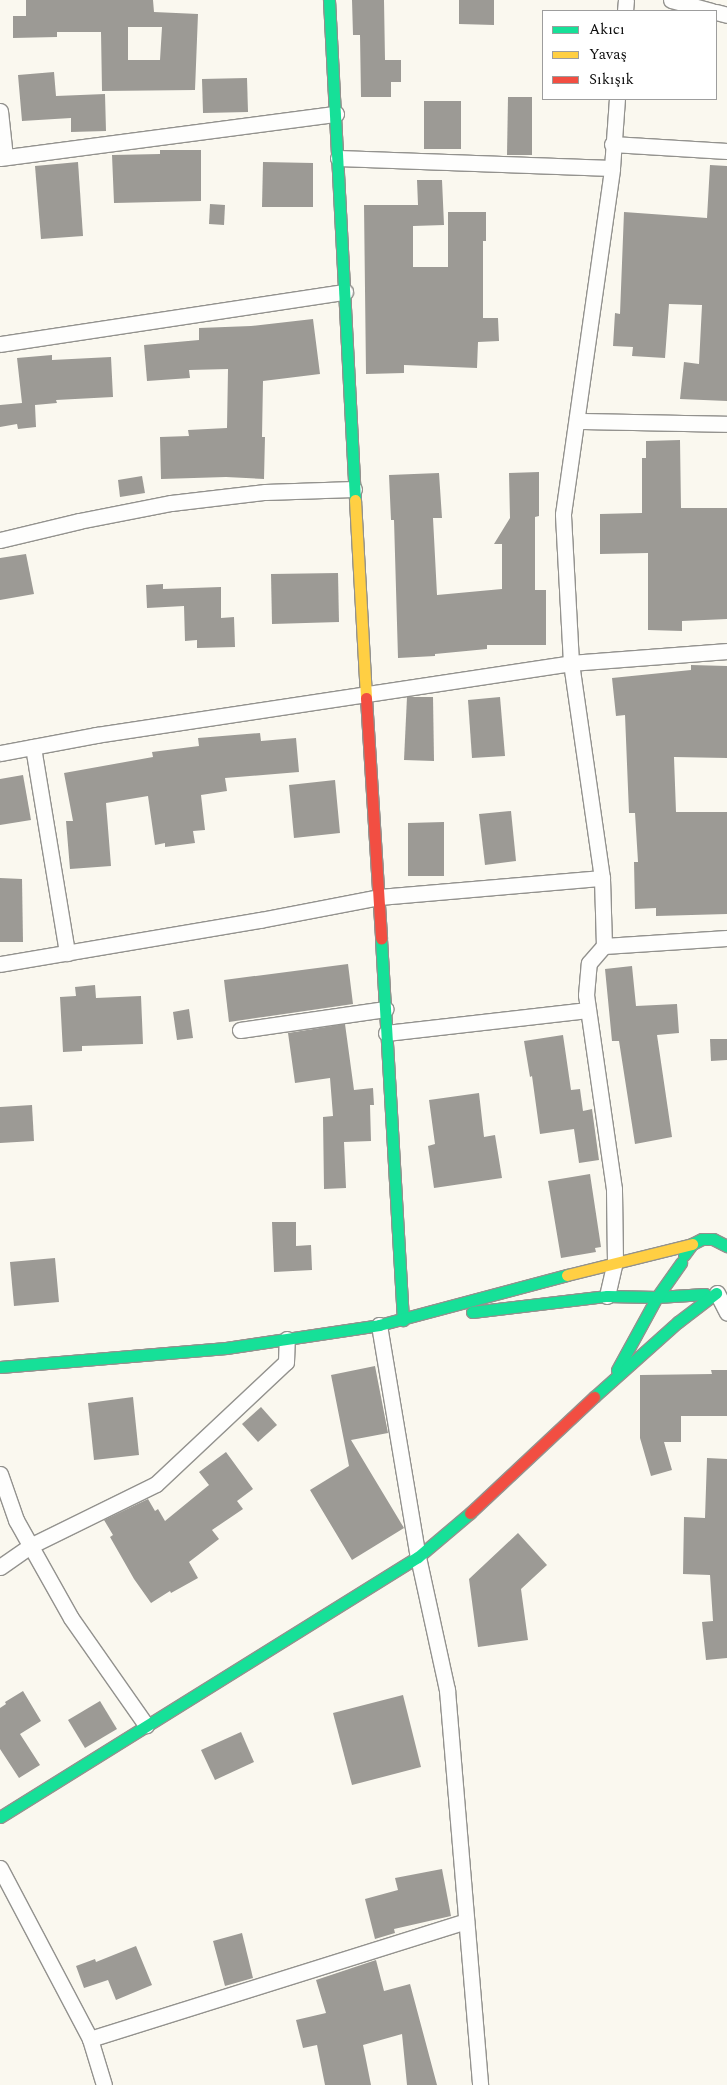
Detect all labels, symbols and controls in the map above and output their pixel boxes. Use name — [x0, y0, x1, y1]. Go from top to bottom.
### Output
legend — [542, 10, 717, 100]
text: Akıcı — [589, 18, 625, 41]
text: Yavaş — [589, 43, 627, 66]
text: Sıkışık — [589, 68, 634, 91]

